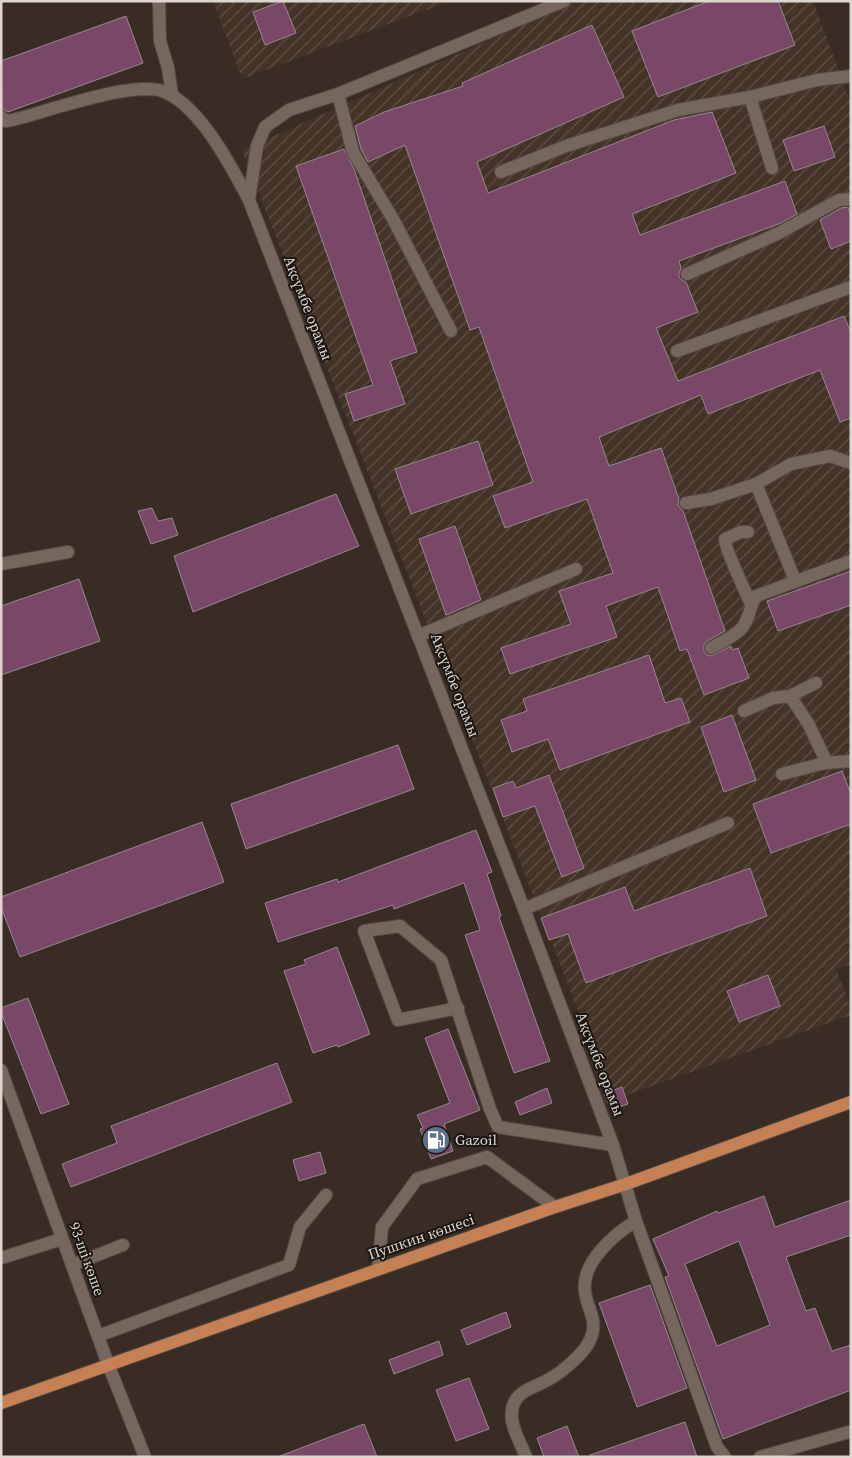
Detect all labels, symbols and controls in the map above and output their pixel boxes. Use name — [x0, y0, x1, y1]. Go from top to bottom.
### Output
street label: Ақсүмбе орамы — [279, 253, 338, 363]
street label: Ақсүмбе орамы — [426, 630, 485, 740]
street label: Ақсүмбе орамы — [571, 1009, 630, 1119]
fuel station icon: Gazoil — [421, 1125, 451, 1155]
place label: Gazoil — [455, 1129, 497, 1150]
street label: Пушкин көшесі — [365, 1209, 477, 1265]
street label: 93-ші көше — [64, 1219, 111, 1299]

